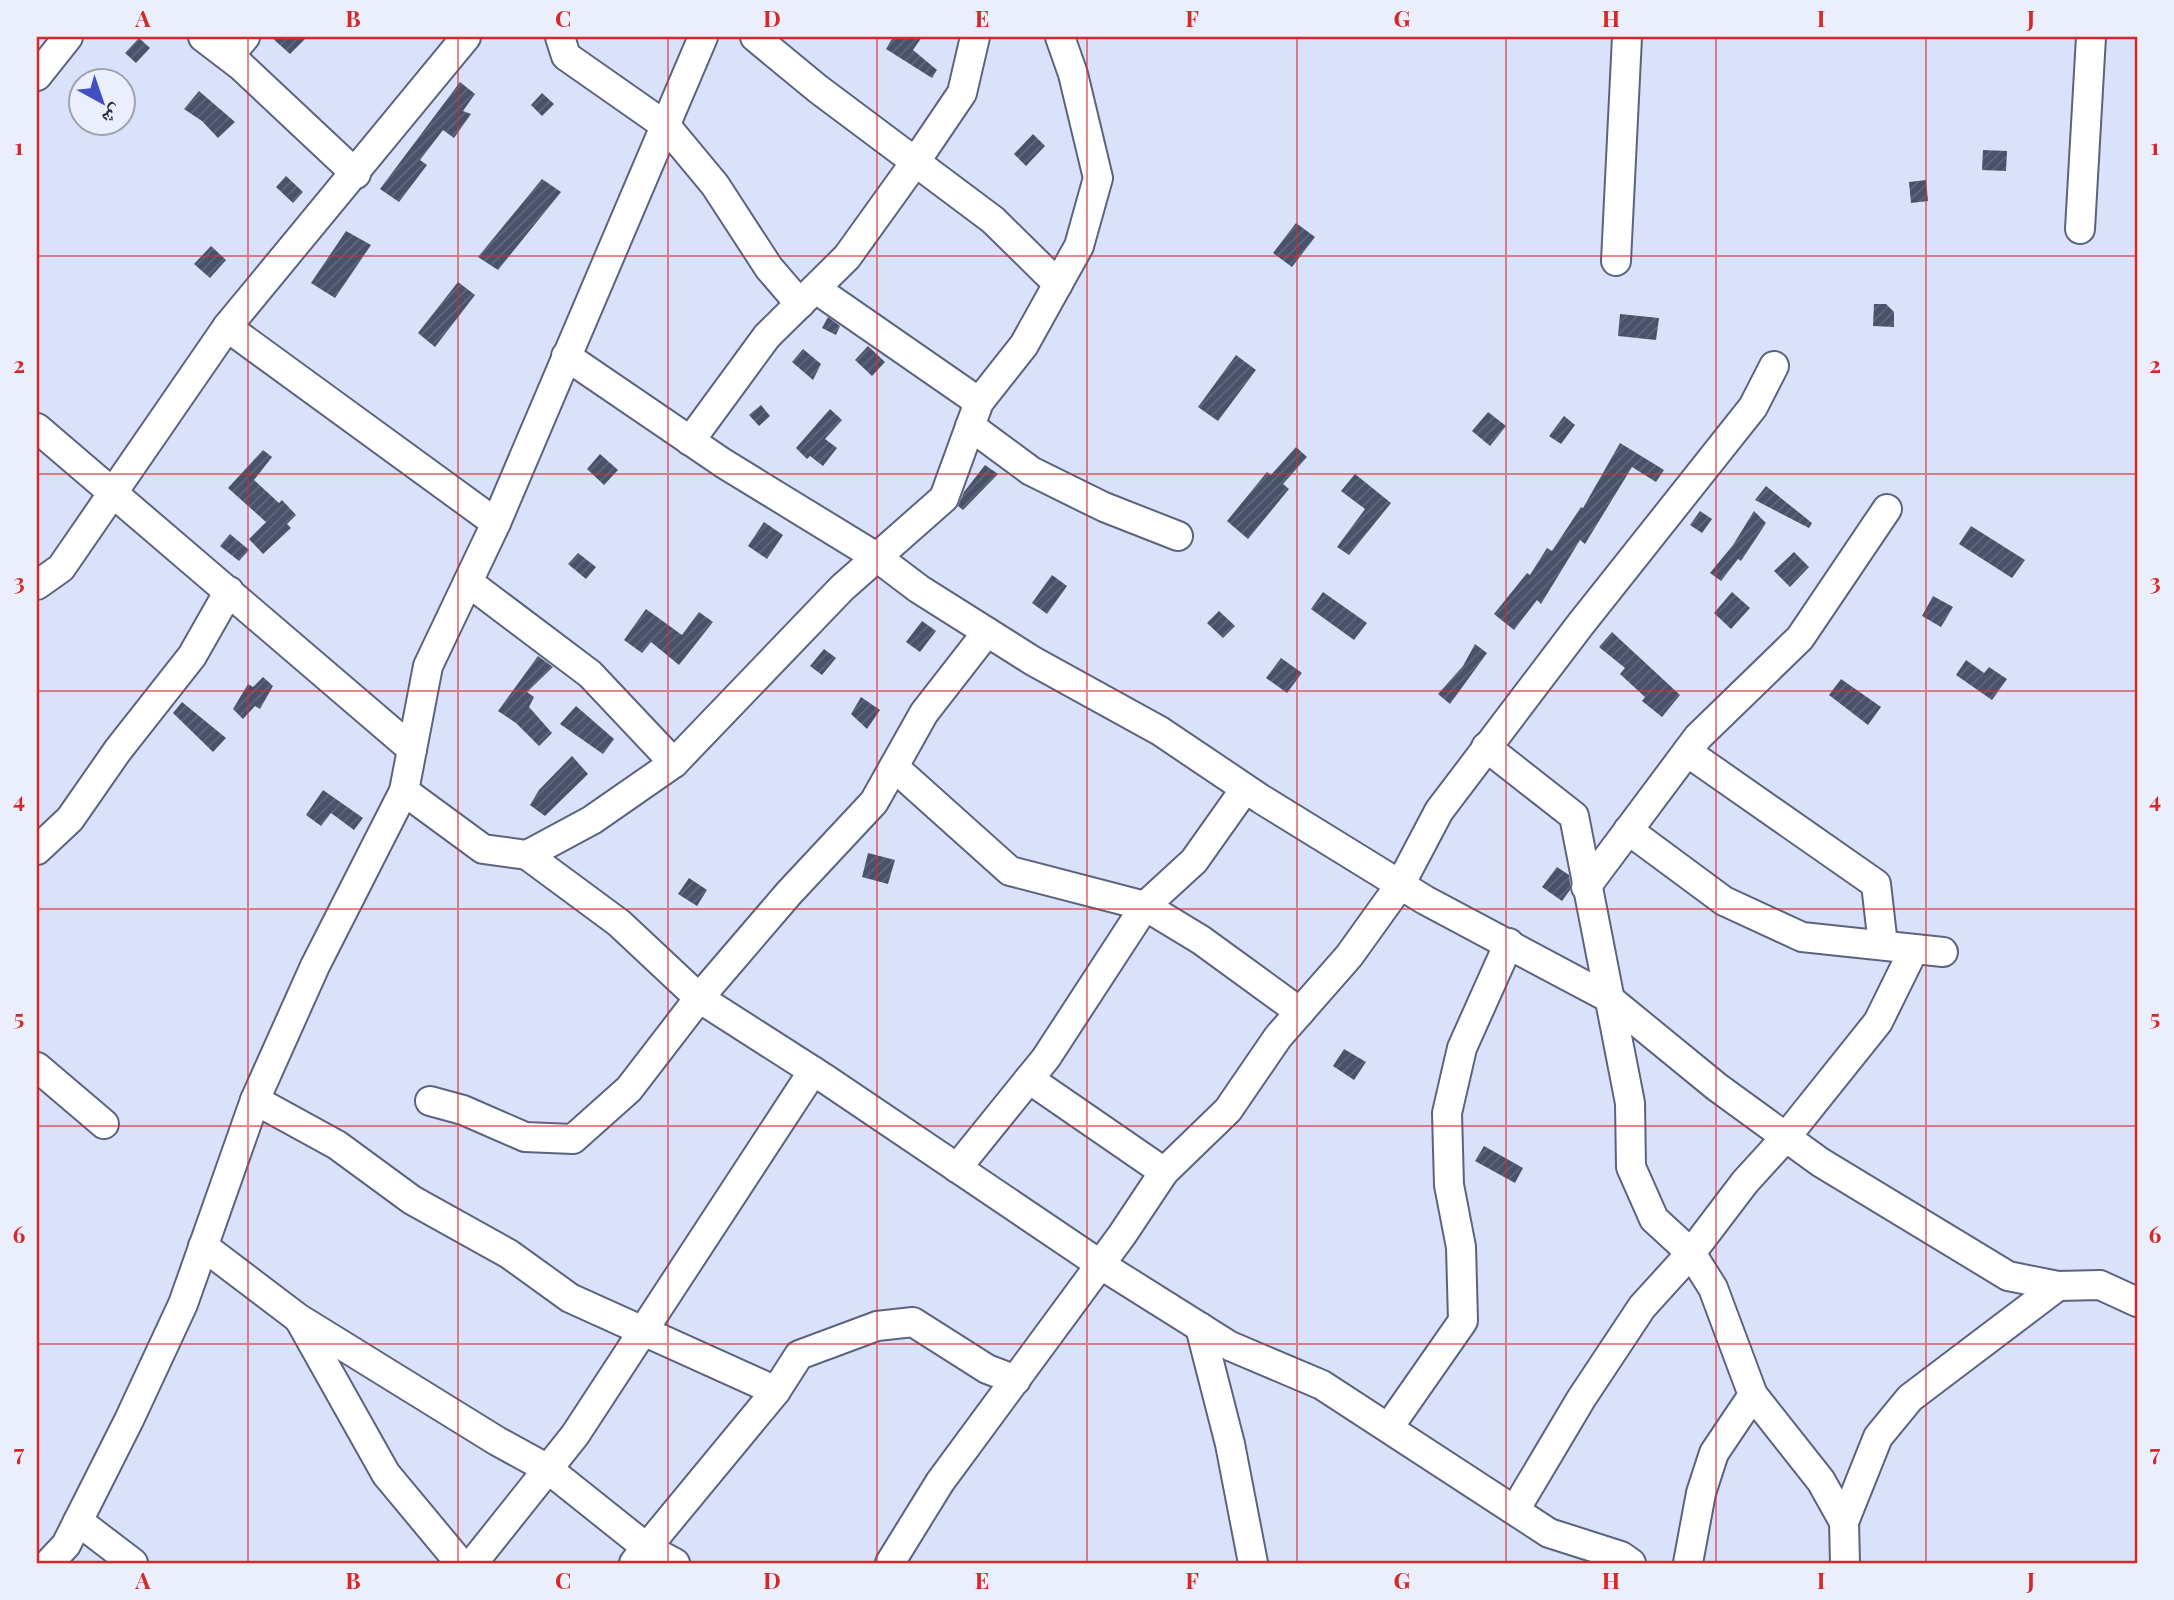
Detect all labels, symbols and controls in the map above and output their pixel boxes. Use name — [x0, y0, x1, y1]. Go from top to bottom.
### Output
text: A — [134, 2, 151, 33]
text: B — [345, 2, 361, 33]
text: C — [555, 2, 571, 33]
text: D — [763, 2, 781, 33]
text: E — [975, 2, 989, 33]
text: F — [1185, 2, 1199, 33]
text: G — [1394, 2, 1411, 33]
text: H — [1602, 2, 1620, 33]
text: I — [1817, 2, 1825, 33]
text: J — [2026, 2, 2035, 33]
north arrow — [66, 66, 136, 136]
text: ش — [97, 99, 130, 132]
text: 1 — [15, 130, 24, 161]
text: 1 — [2151, 130, 2160, 161]
text: 2 — [13, 348, 25, 379]
text: 2 — [2149, 348, 2161, 379]
text: 3 — [13, 565, 25, 596]
text: 3 — [2149, 565, 2161, 596]
text: 4 — [13, 783, 25, 814]
text: 4 — [2149, 783, 2161, 814]
text: 5 — [14, 1001, 24, 1032]
text: 5 — [2150, 1001, 2160, 1032]
text: 6 — [13, 1218, 26, 1249]
text: 6 — [2149, 1218, 2162, 1249]
text: 7 — [14, 1436, 25, 1467]
text: 7 — [2150, 1436, 2161, 1467]
text: A — [134, 1564, 151, 1595]
text: B — [345, 1564, 361, 1595]
text: C — [555, 1564, 571, 1595]
text: D — [763, 1564, 781, 1595]
text: E — [975, 1564, 989, 1595]
text: F — [1185, 1564, 1199, 1595]
text: G — [1394, 1564, 1411, 1595]
text: H — [1602, 1564, 1620, 1595]
text: I — [1817, 1564, 1825, 1595]
text: J — [2026, 1564, 2035, 1595]

